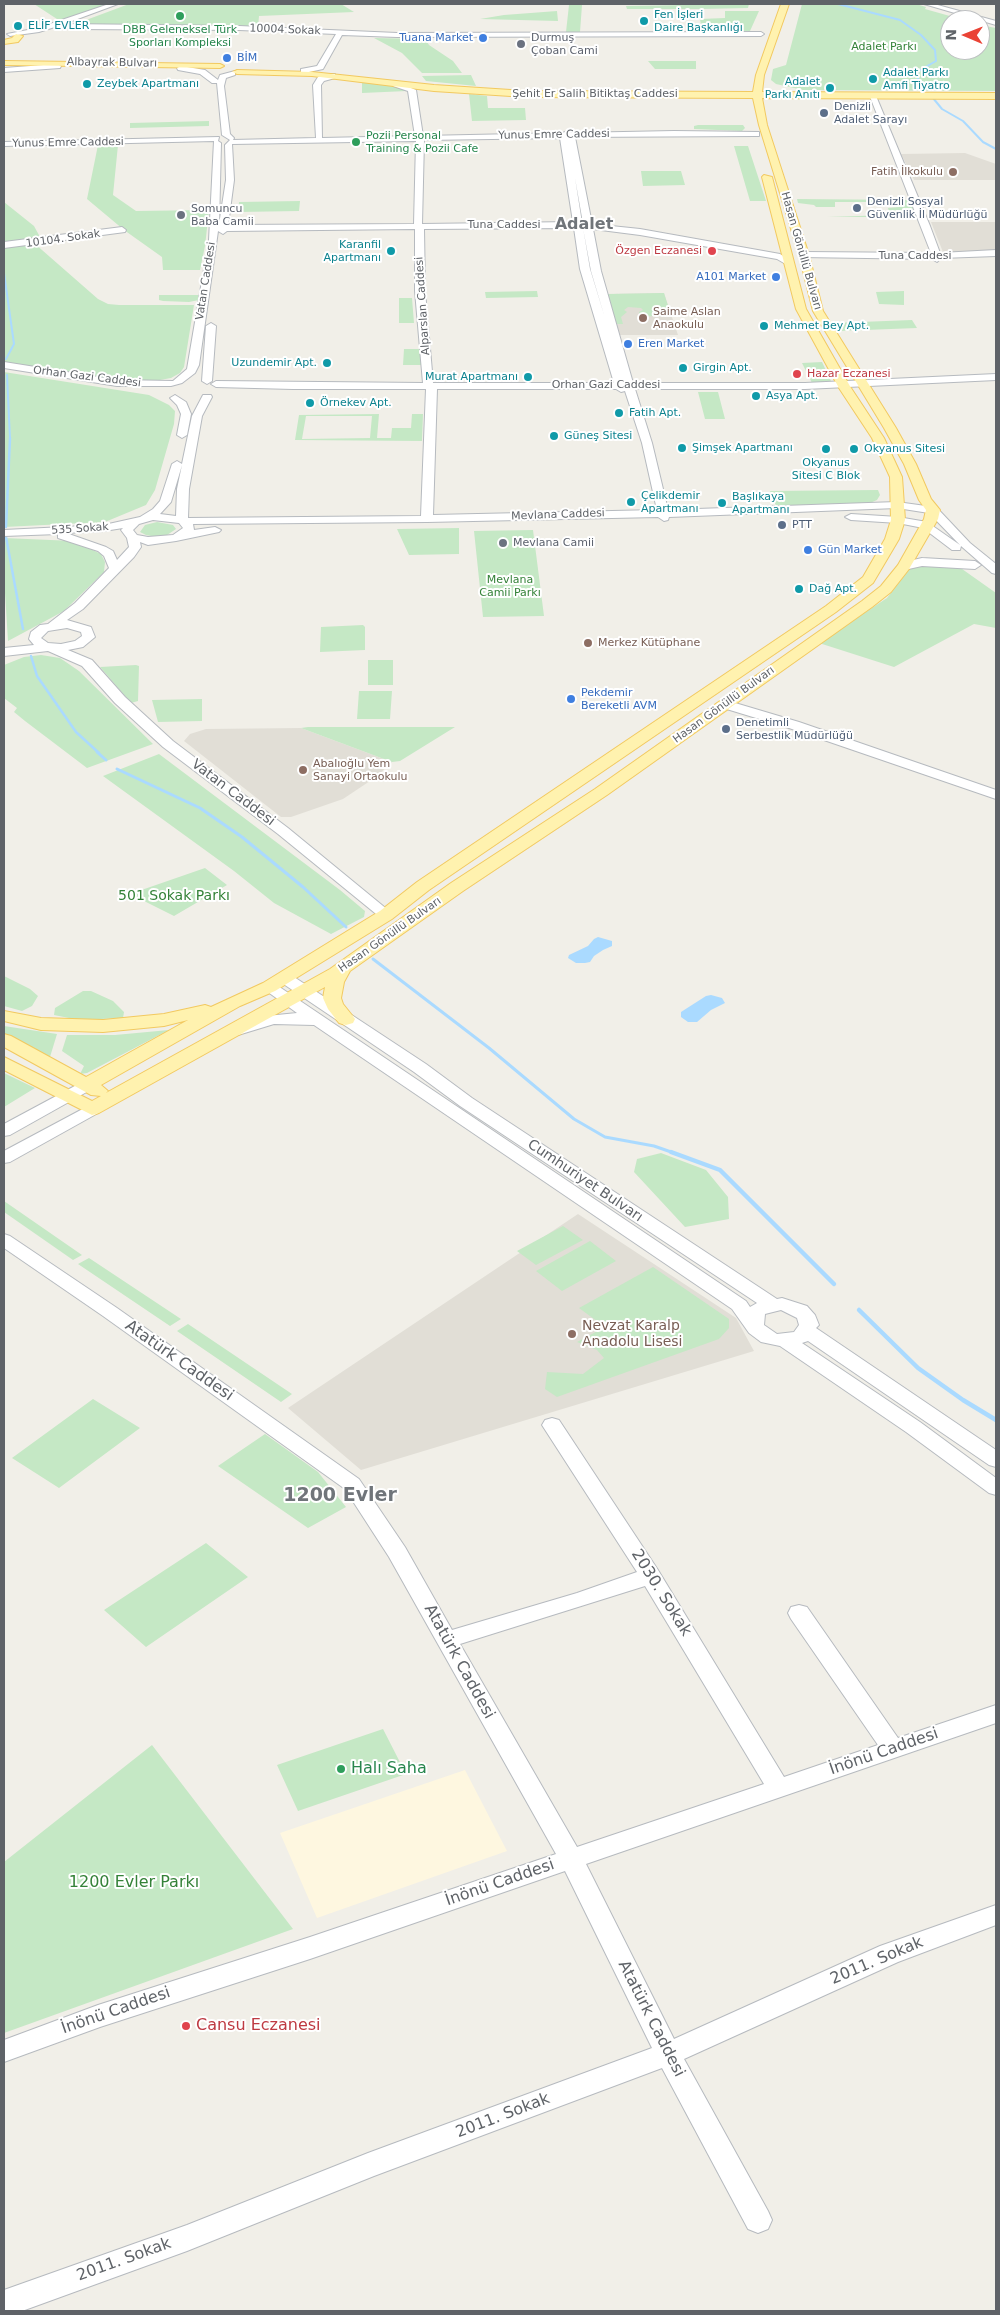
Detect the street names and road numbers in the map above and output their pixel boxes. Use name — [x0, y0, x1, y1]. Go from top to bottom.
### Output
street label: 10004 Sokak — [249, 22, 321, 38]
street label: Albayrak Bulvarı — [67, 56, 157, 70]
street label: Şehit Er Salih Bitiktaş Caddesi — [512, 87, 678, 101]
street label: Yunus Emre Caddesi — [498, 127, 610, 143]
street label: Yunus Emre Caddesi — [12, 135, 124, 151]
street label: Hasan Gönüllü Bulvarı — [778, 190, 824, 312]
street label: Tuna Caddesi — [467, 218, 541, 232]
street label: 10104. Sokak — [25, 227, 101, 251]
street label: Vatan Caddesi — [193, 241, 219, 321]
street label: Tuna Caddesi — [878, 249, 952, 263]
street label: Alparslan Caddesi — [413, 256, 433, 356]
street label: Orhan Gazi Caddesi — [32, 364, 142, 390]
street label: Orhan Gazi Caddesi — [552, 378, 660, 392]
street label: Mevlana Caddesi — [511, 507, 605, 523]
street label: 535 Sokak — [51, 520, 109, 538]
street label: Hasan Gönüllü Bulvarı — [671, 664, 777, 746]
street label: Vatan Caddesi — [188, 756, 278, 830]
street label: Hasan Gönüllü Bulvarı — [336, 895, 444, 975]
street label: Cumhuriyet Bulvarı — [524, 1136, 646, 1226]
street label: Atatürk Caddesi — [121, 1316, 237, 1406]
street label: 2030. Sokak — [627, 1546, 695, 1640]
street label: Atatürk Caddesi — [420, 1601, 498, 1723]
street label: İnönü Caddesi — [827, 1724, 941, 1780]
street label: İnönü Caddesi — [443, 1855, 557, 1911]
street label: 2011. Sokak — [828, 1933, 926, 1989]
street label: Atatürk Caddesi — [613, 1958, 689, 2080]
street label: İnönü Caddesi — [59, 1983, 173, 2039]
street label: 2011. Sokak — [453, 2089, 553, 2143]
street label: 2011. Sokak — [74, 2234, 174, 2286]

